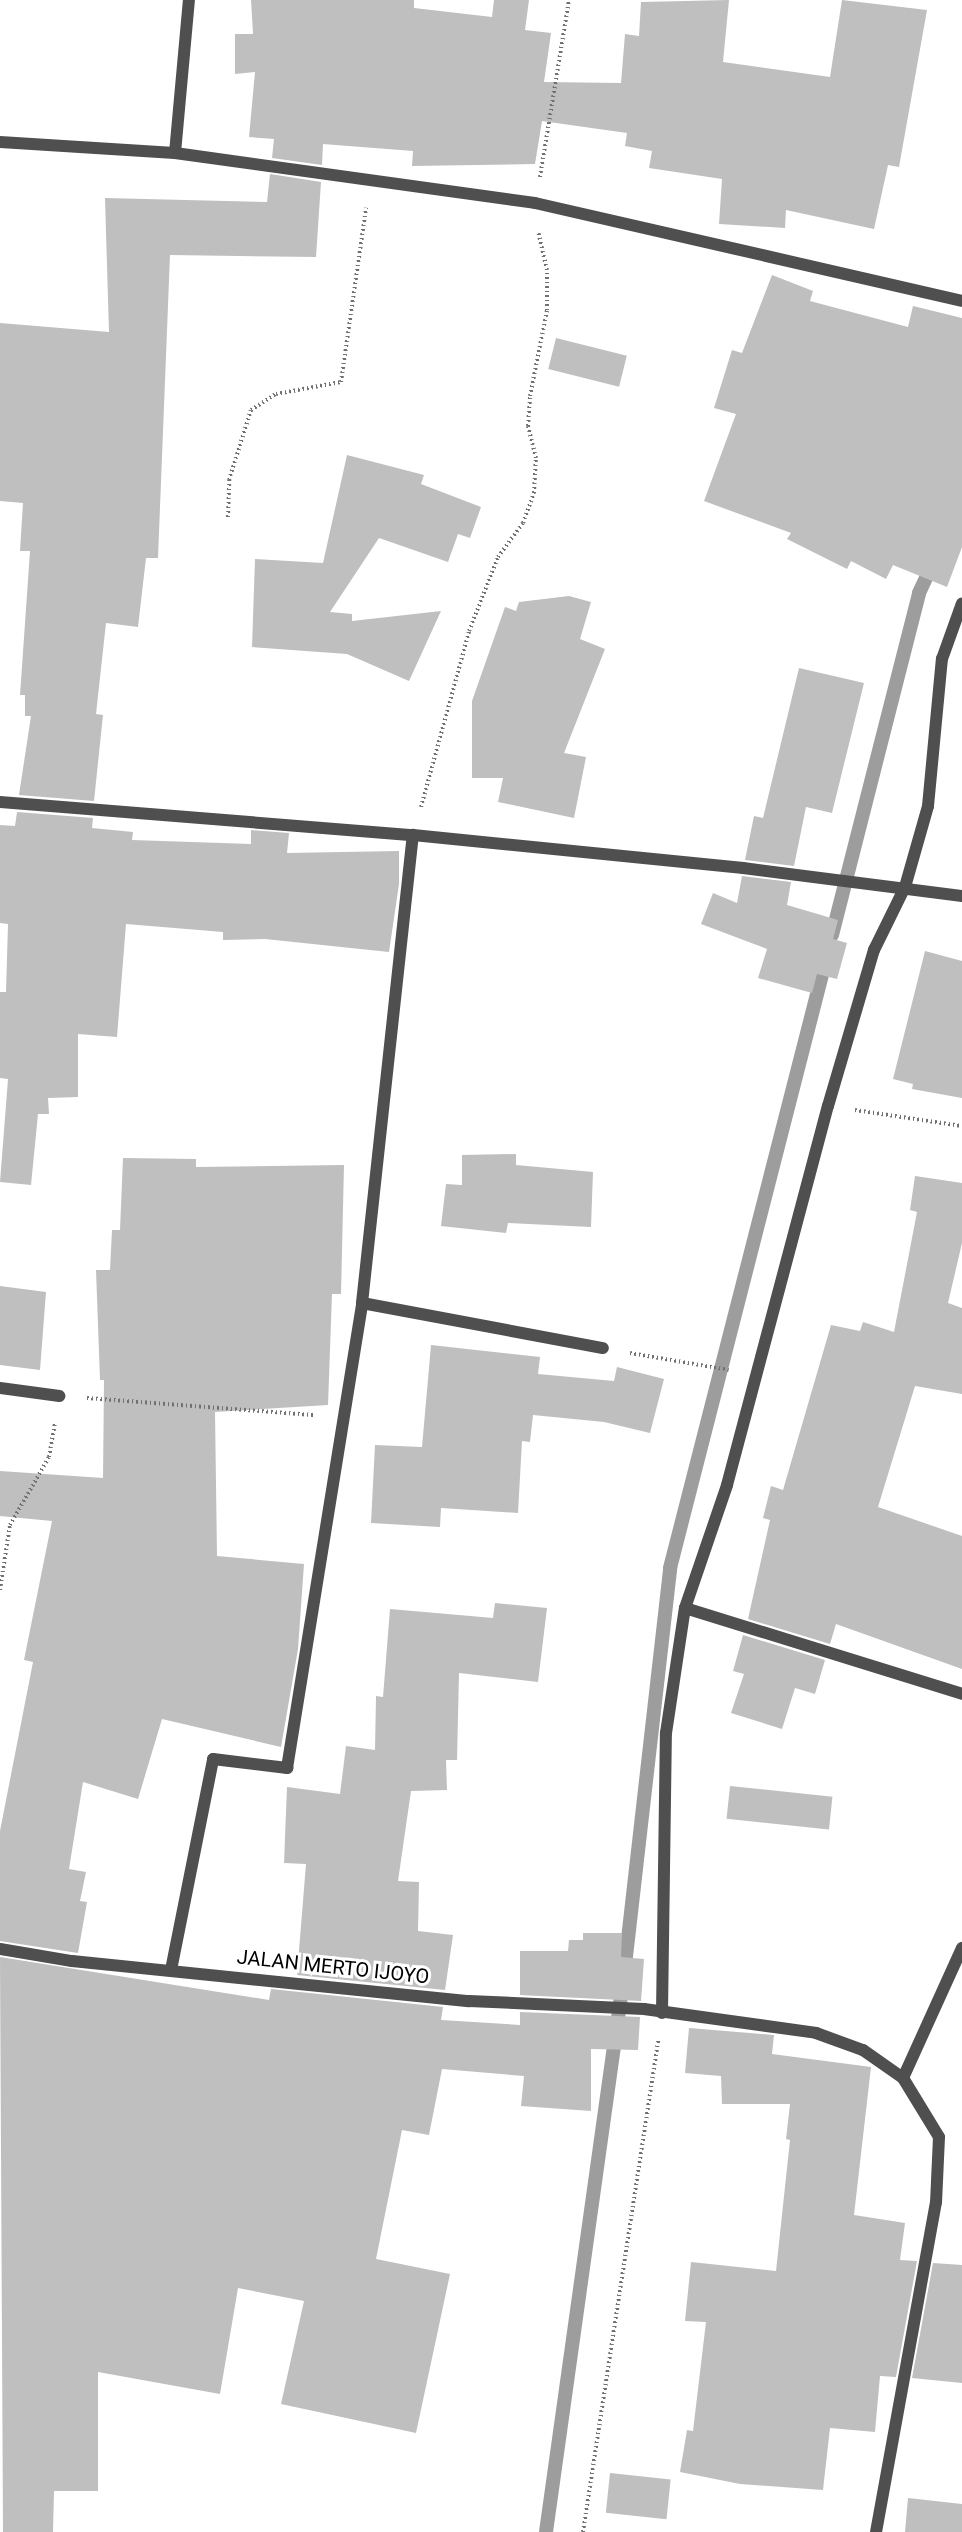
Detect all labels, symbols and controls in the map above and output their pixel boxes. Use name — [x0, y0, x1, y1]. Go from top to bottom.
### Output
street label: JALAN MERTO IJOYO — [236, 1945, 430, 1989]

